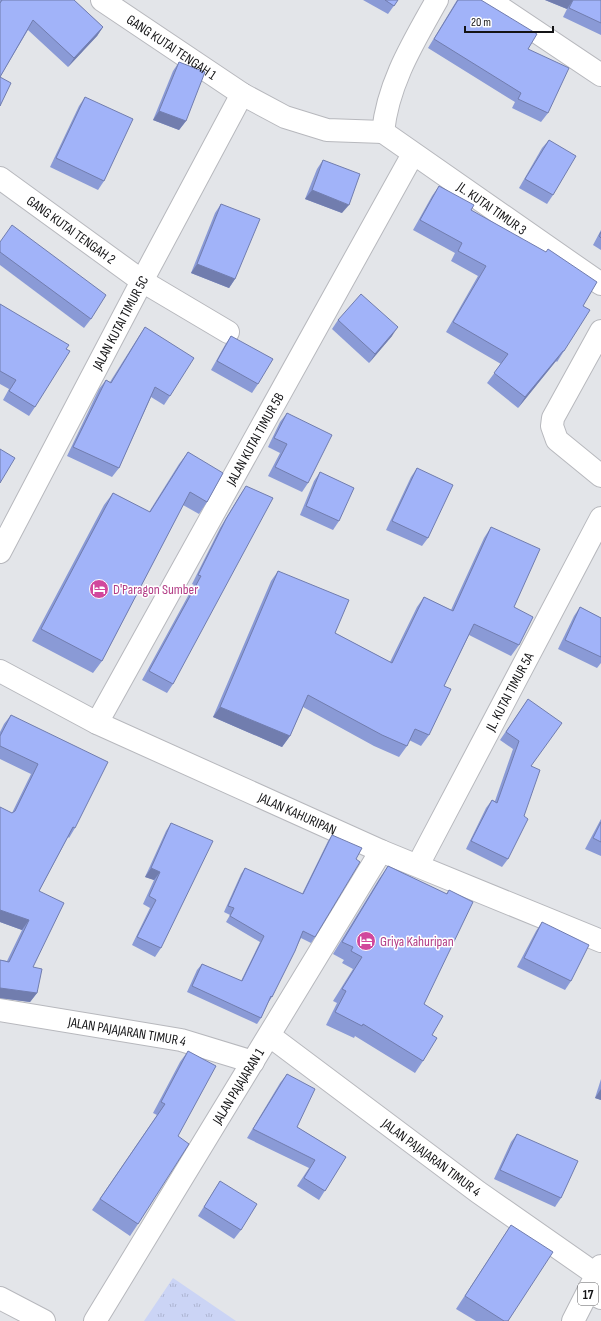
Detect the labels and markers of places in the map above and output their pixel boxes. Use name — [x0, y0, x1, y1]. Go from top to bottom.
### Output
hotel icon: D'Paragon Sumber — [88, 578, 110, 600]
place label: D'Paragon Sumber — [113, 581, 198, 598]
hotel icon: Griya Kahuripan — [355, 930, 377, 952]
place label: Griya Kahuripan — [380, 933, 454, 950]

